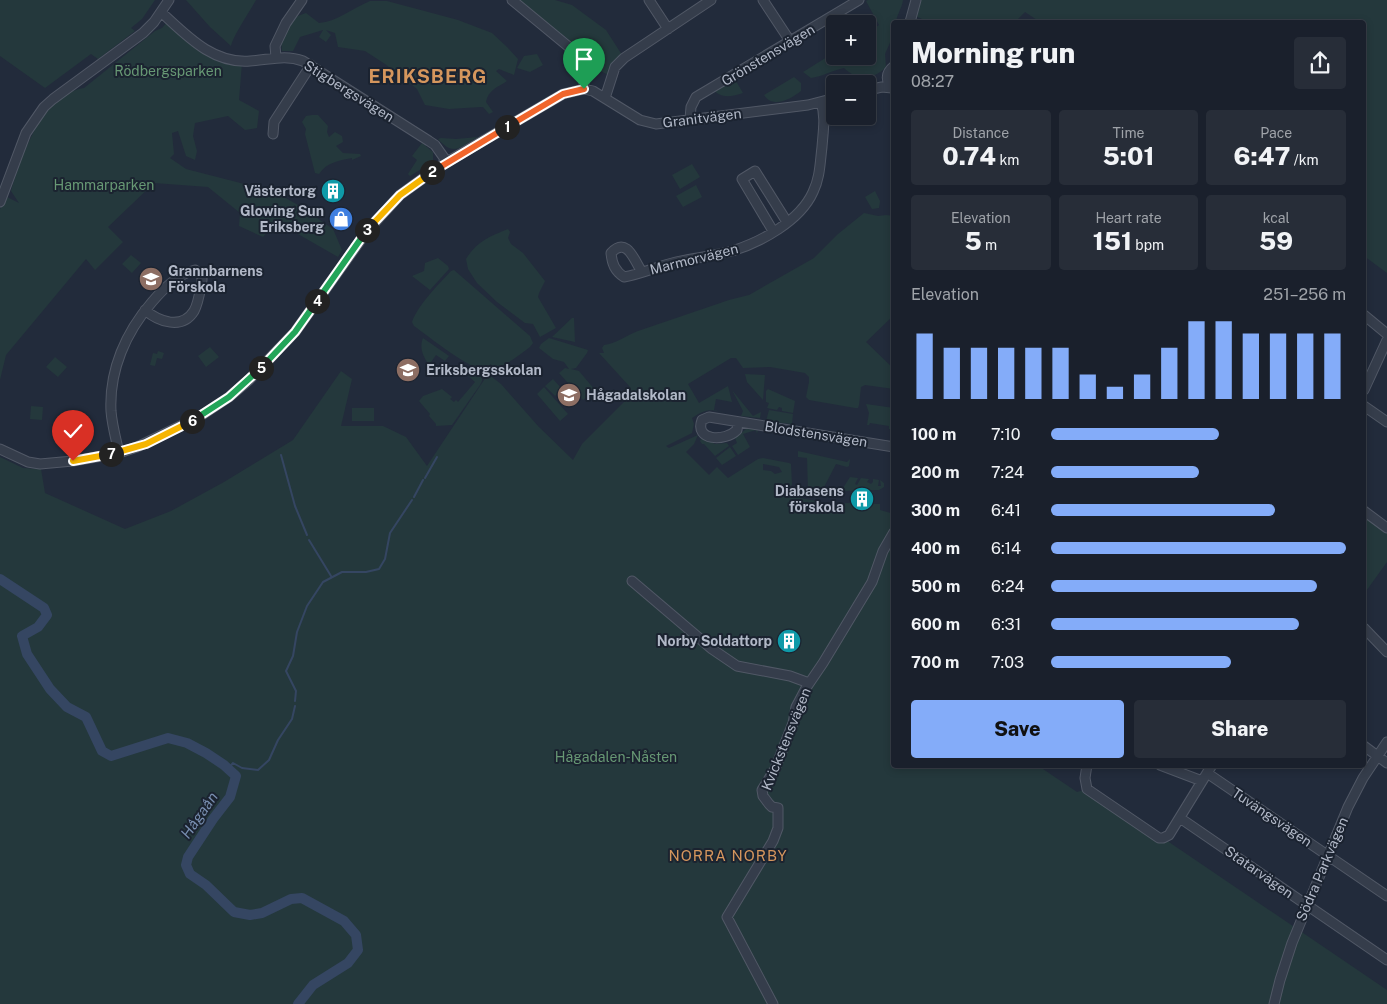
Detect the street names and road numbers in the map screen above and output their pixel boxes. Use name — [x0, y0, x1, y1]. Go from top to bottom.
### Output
street label: Grönstensvägen — [719, 21, 817, 89]
street label: Stigbergsvägen — [301, 57, 397, 125]
street label: Granitvägen — [662, 105, 742, 131]
street label: Marmorvägen — [648, 240, 740, 278]
street label: Blodstensvägen — [763, 418, 869, 450]
street label: Kvickstensvägen — [758, 685, 814, 793]
street label: Tuvängsvägen — [1229, 784, 1315, 850]
street label: Södra Parkvägen — [1293, 815, 1351, 923]
street label: Statarvägen — [1222, 843, 1296, 901]

